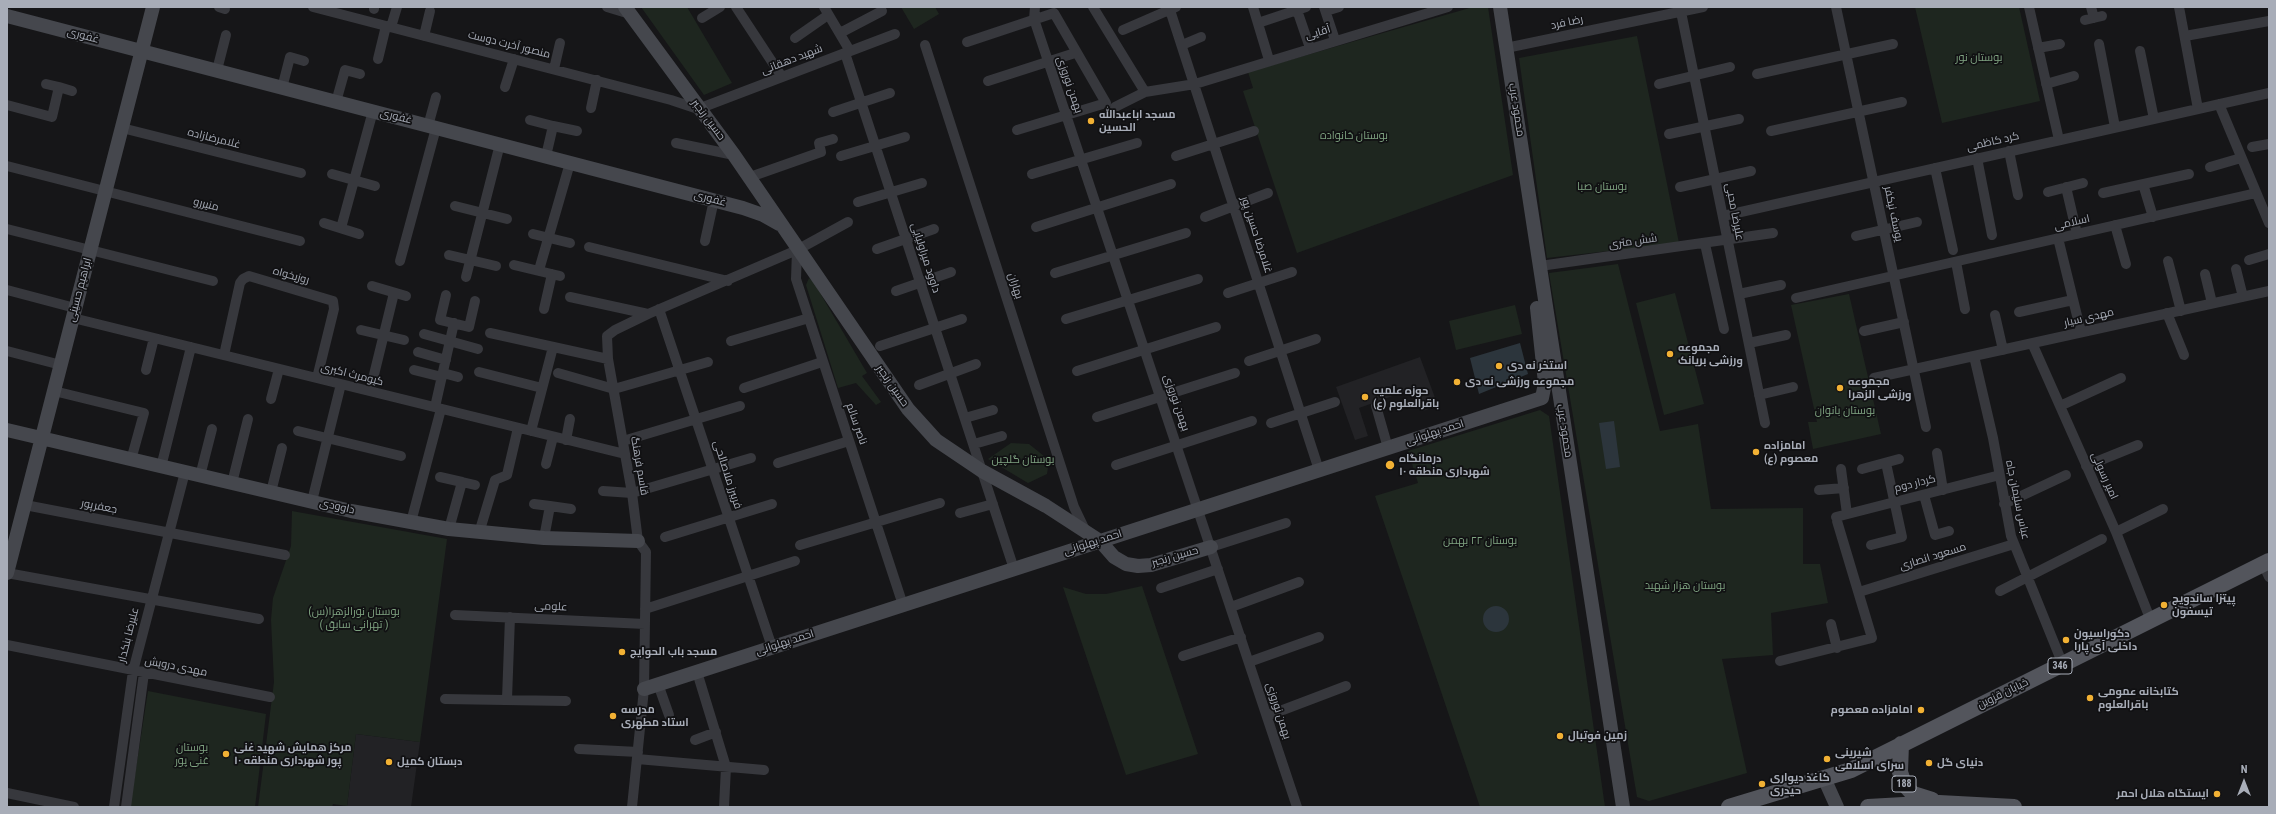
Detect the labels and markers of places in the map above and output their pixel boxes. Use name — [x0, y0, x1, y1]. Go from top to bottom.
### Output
place label: مسجد اباعبدالله الحسین — [1099, 108, 1176, 134]
marker: مسجد اباعبدالله الحسین — [1086, 116, 1096, 126]
place label: مجموعه ورزشی بریانک — [1678, 341, 1743, 367]
marker: مجموعه ورزشی بریانک — [1665, 349, 1675, 359]
place label: استخر نه دی — [1507, 359, 1567, 373]
marker: استخر نه دی — [1494, 361, 1504, 371]
place label: مجموعه ورزشی نه دی — [1465, 375, 1574, 389]
place label: مجموعه ورزشی الزهرا — [1848, 375, 1911, 401]
marker: مجموعه ورزشی نه دی — [1452, 377, 1462, 387]
marker: مجموعه ورزشی الزهرا — [1835, 383, 1845, 393]
place label: حوزه علمیه باقرالعلوم (ع) — [1373, 384, 1439, 410]
marker: حوزه علمیه باقرالعلوم (ع) — [1360, 392, 1370, 402]
place label: امامزاده معصوم (ع) — [1764, 439, 1818, 465]
marker: امامزاده معصوم (ع) — [1751, 447, 1761, 457]
place label: درمانگاه شهرداری منطقه ۱۰ — [1399, 452, 1490, 478]
marker: درمانگاه شهرداری منطقه ۱۰ — [1384, 459, 1396, 471]
place label: پیتزا ساندویچ تیسفون — [2172, 592, 2235, 618]
marker: پیتزا ساندویچ تیسفون — [2159, 600, 2169, 610]
place label: دکوراسیون داخلی آی پارا — [2074, 627, 2137, 653]
marker: دکوراسیون داخلی آی پارا — [2061, 635, 2071, 645]
place label: مسجد باب الحوایج — [630, 645, 717, 659]
marker: مسجد باب الحوایج — [617, 647, 627, 657]
place label: کتابخانه عمومی باقرالعلوم — [2098, 685, 2179, 711]
marker: کتابخانه عمومی باقرالعلوم — [2085, 693, 2095, 703]
place label: مدرسه استاد مطهری — [621, 703, 689, 729]
place label: امامزاده معصوم — [1831, 703, 1913, 717]
marker: امامزاده معصوم — [1916, 705, 1926, 715]
marker: مدرسه استاد مطهری — [608, 711, 618, 721]
place label: زمین فوتبال — [1568, 729, 1627, 743]
marker: زمین فوتبال — [1555, 731, 1565, 741]
place label: مرکز همایش شهید غنی پور شهرداری منطقه ۱۰ — [234, 741, 351, 767]
place label: شیرینی سرای اسلامی — [1835, 746, 1904, 772]
marker: مرکز همایش شهید غنی پور شهرداری منطقه ۱۰ — [221, 749, 231, 759]
marker: شیرینی سرای اسلامی — [1822, 754, 1832, 764]
place label: دبستان کمیل — [397, 755, 462, 769]
place label: دنیای گل — [1937, 756, 1983, 770]
marker: دبستان کمیل — [384, 757, 394, 767]
marker: دنیای گل — [1924, 758, 1934, 768]
place label: کاغذ دیواری حیدری — [1770, 771, 1830, 797]
marker: کاغذ دیواری حیدری — [1757, 779, 1767, 789]
place label: ایستگاه هلال احمر — [2117, 787, 2209, 801]
marker: ایستگاه هلال احمر — [2212, 789, 2222, 799]

